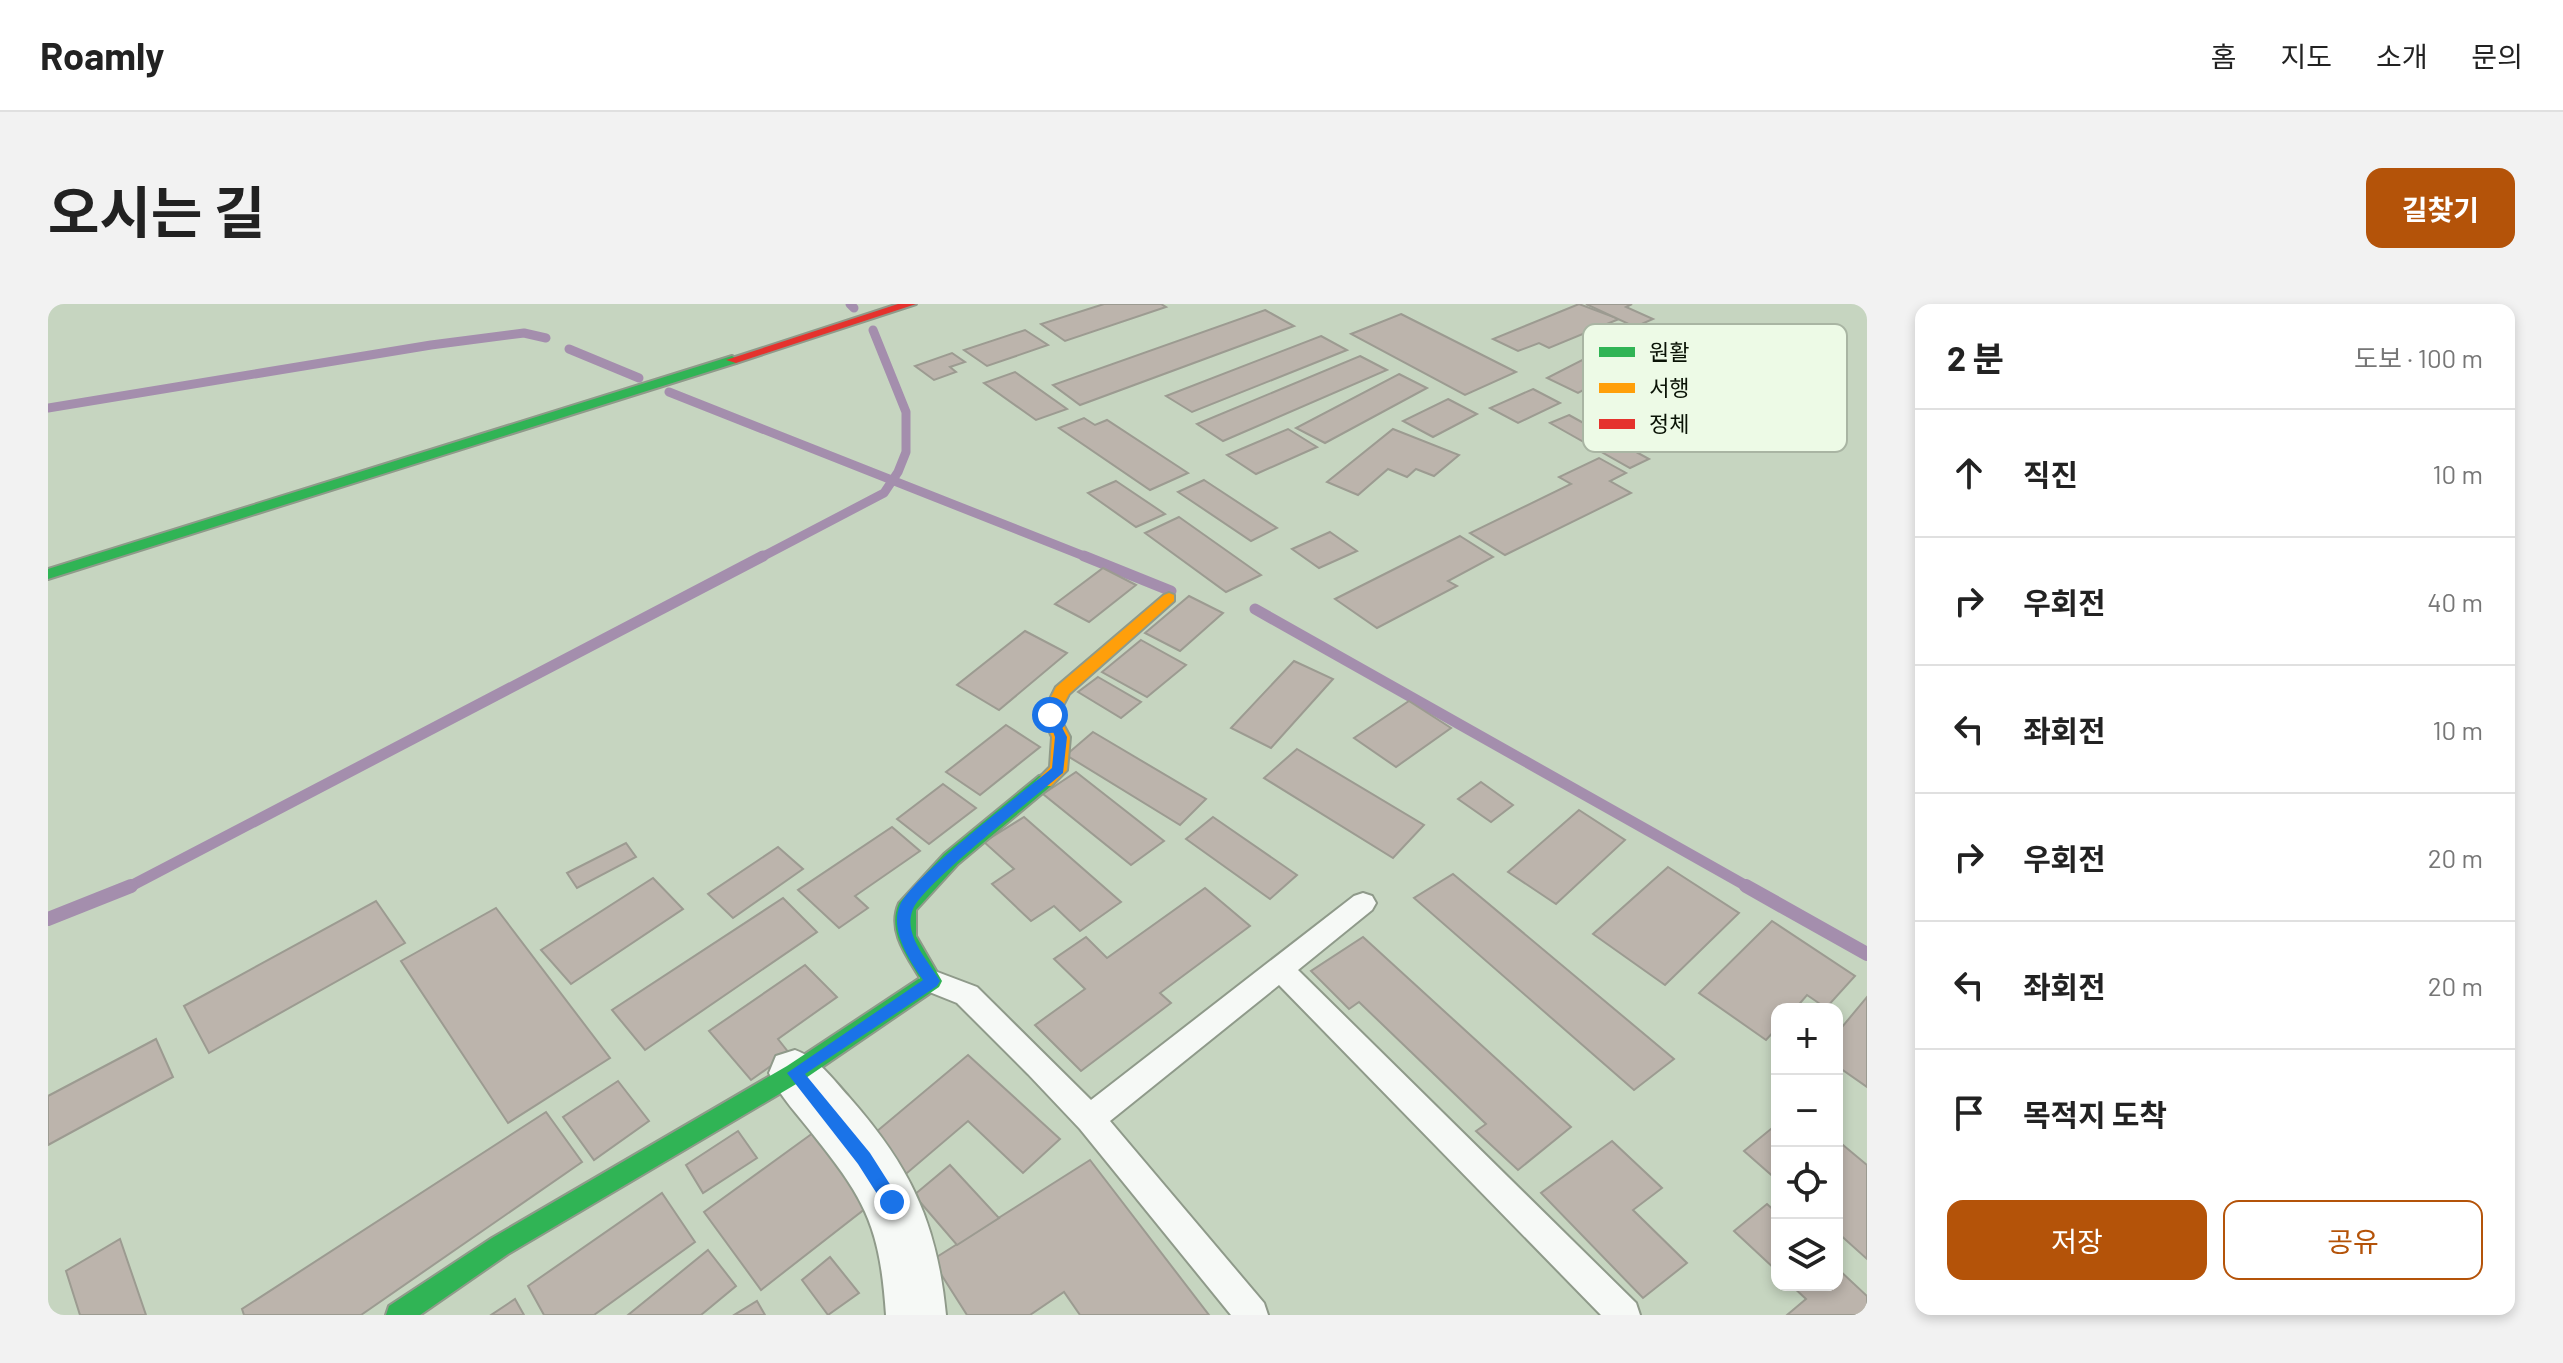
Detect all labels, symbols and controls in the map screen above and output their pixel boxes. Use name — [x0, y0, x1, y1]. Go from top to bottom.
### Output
text: Roamly — [40, 32, 164, 78]
text: 홈 — [2211, 39, 2236, 73]
text: 지도 — [2280, 39, 2332, 73]
text: 소개 — [2376, 39, 2427, 73]
text: 문의 — [2471, 39, 2523, 73]
button: 길찾기 — [2366, 168, 2515, 248]
text: 오시는 길 — [48, 177, 265, 244]
legend — [1583, 324, 1847, 452]
text: 2 분 — [1947, 337, 2004, 378]
text: 원활 — [1649, 338, 1689, 364]
text: 도보 · 100 m — [2354, 342, 2483, 373]
text: 서행 — [1649, 374, 1689, 400]
text: 정체 — [1649, 410, 1689, 436]
icon: ahead — [1947, 451, 1991, 495]
text: 직진 — [2023, 456, 2078, 492]
text: 10 m — [2433, 458, 2483, 489]
icon: right — [1947, 579, 1991, 623]
text: 우회전 — [2023, 584, 2106, 620]
text: 40 m — [2427, 586, 2483, 617]
route start — [1032, 697, 1068, 733]
icon: left — [1947, 707, 1991, 751]
text: 좌회전 — [2023, 712, 2106, 748]
text: 10 m — [2433, 714, 2483, 745]
icon: right — [1947, 835, 1991, 879]
text: 우회전 — [2023, 840, 2106, 876]
text: 20 m — [2428, 842, 2483, 873]
icon: left — [1947, 963, 1991, 1007]
text: 좌회전 — [2023, 968, 2106, 1004]
text: 20 m — [2428, 970, 2483, 1001]
map controls — [1771, 1003, 1843, 1291]
button: + — [1771, 1003, 1843, 1075]
button: − — [1771, 1075, 1843, 1147]
icon: arrive — [1947, 1091, 1991, 1135]
text: 목적지 도착 — [2023, 1096, 2167, 1132]
button: locate — [1771, 1147, 1843, 1219]
route end — [874, 1184, 910, 1220]
button: 저장 — [1947, 1200, 2207, 1280]
button: 공유 — [2223, 1200, 2483, 1280]
button: layers — [1771, 1219, 1843, 1291]

